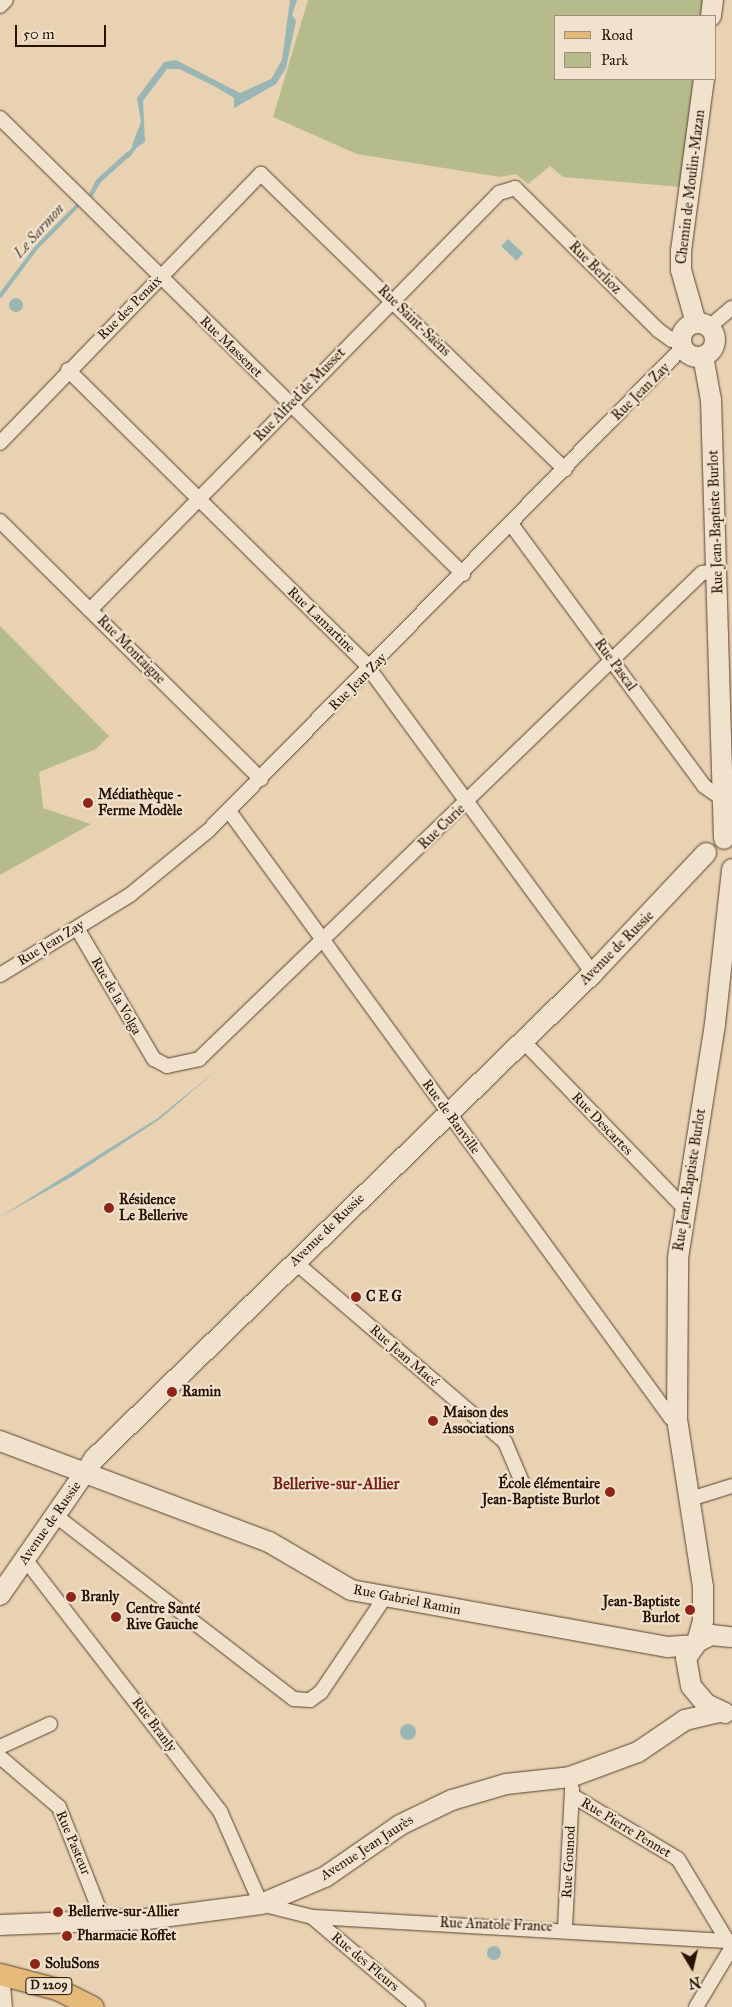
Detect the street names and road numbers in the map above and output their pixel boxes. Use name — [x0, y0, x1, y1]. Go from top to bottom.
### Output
street label: Chemin de Moulin-Mazan — [673, 109, 709, 265]
street label: Rue Berlioz — [565, 238, 625, 298]
street label: Rue des Penaix — [94, 272, 166, 344]
street label: Rue Saint-Saëns — [374, 282, 454, 360]
street label: Rue Massenet — [196, 313, 266, 381]
street label: Rue Alfred de Musset — [251, 345, 349, 445]
street label: Rue Jean Zay — [609, 360, 673, 424]
street label: Rue Jean-Baptiste Burlot — [705, 450, 727, 594]
street label: Rue Lamartine — [284, 584, 358, 656]
street label: Rue Montaigne — [93, 612, 169, 688]
street label: Rue Pascal — [590, 636, 640, 694]
street label: Rue Jean Zay — [326, 650, 390, 714]
street label: Rue Curie — [415, 801, 469, 853]
street label: Avenue de Russie — [576, 907, 658, 989]
street label: Rue Jean Zay — [15, 917, 87, 969]
street label: Rue de la Volga — [87, 954, 145, 1038]
street label: Rue de Banville — [418, 1076, 484, 1158]
street label: Rue Descartes — [568, 1089, 636, 1159]
street label: Rue Jean-Baptiste Burlot — [670, 1108, 710, 1252]
street label: Avenue de Russie — [286, 1190, 368, 1270]
street label: Rue Jean Macé — [366, 1322, 442, 1390]
street label: Avenue de Russie — [15, 1478, 85, 1568]
street label: Rue Gabriel Ramin — [352, 1581, 462, 1619]
street label: Rue Branly — [128, 1694, 180, 1756]
street label: Rue Pierre Pennet — [578, 1794, 674, 1862]
street label: Rue Pasteur — [52, 1808, 94, 1878]
street label: Avenue Jean Jaurès — [317, 1812, 417, 1884]
street label: Rue Gounod — [559, 1825, 579, 1899]
street label: Rue Anatole France — [439, 1915, 553, 1935]
street label: Rue des Fleurs — [328, 1929, 402, 1995]
road number: D 2209 — [25, 1976, 73, 1995]

